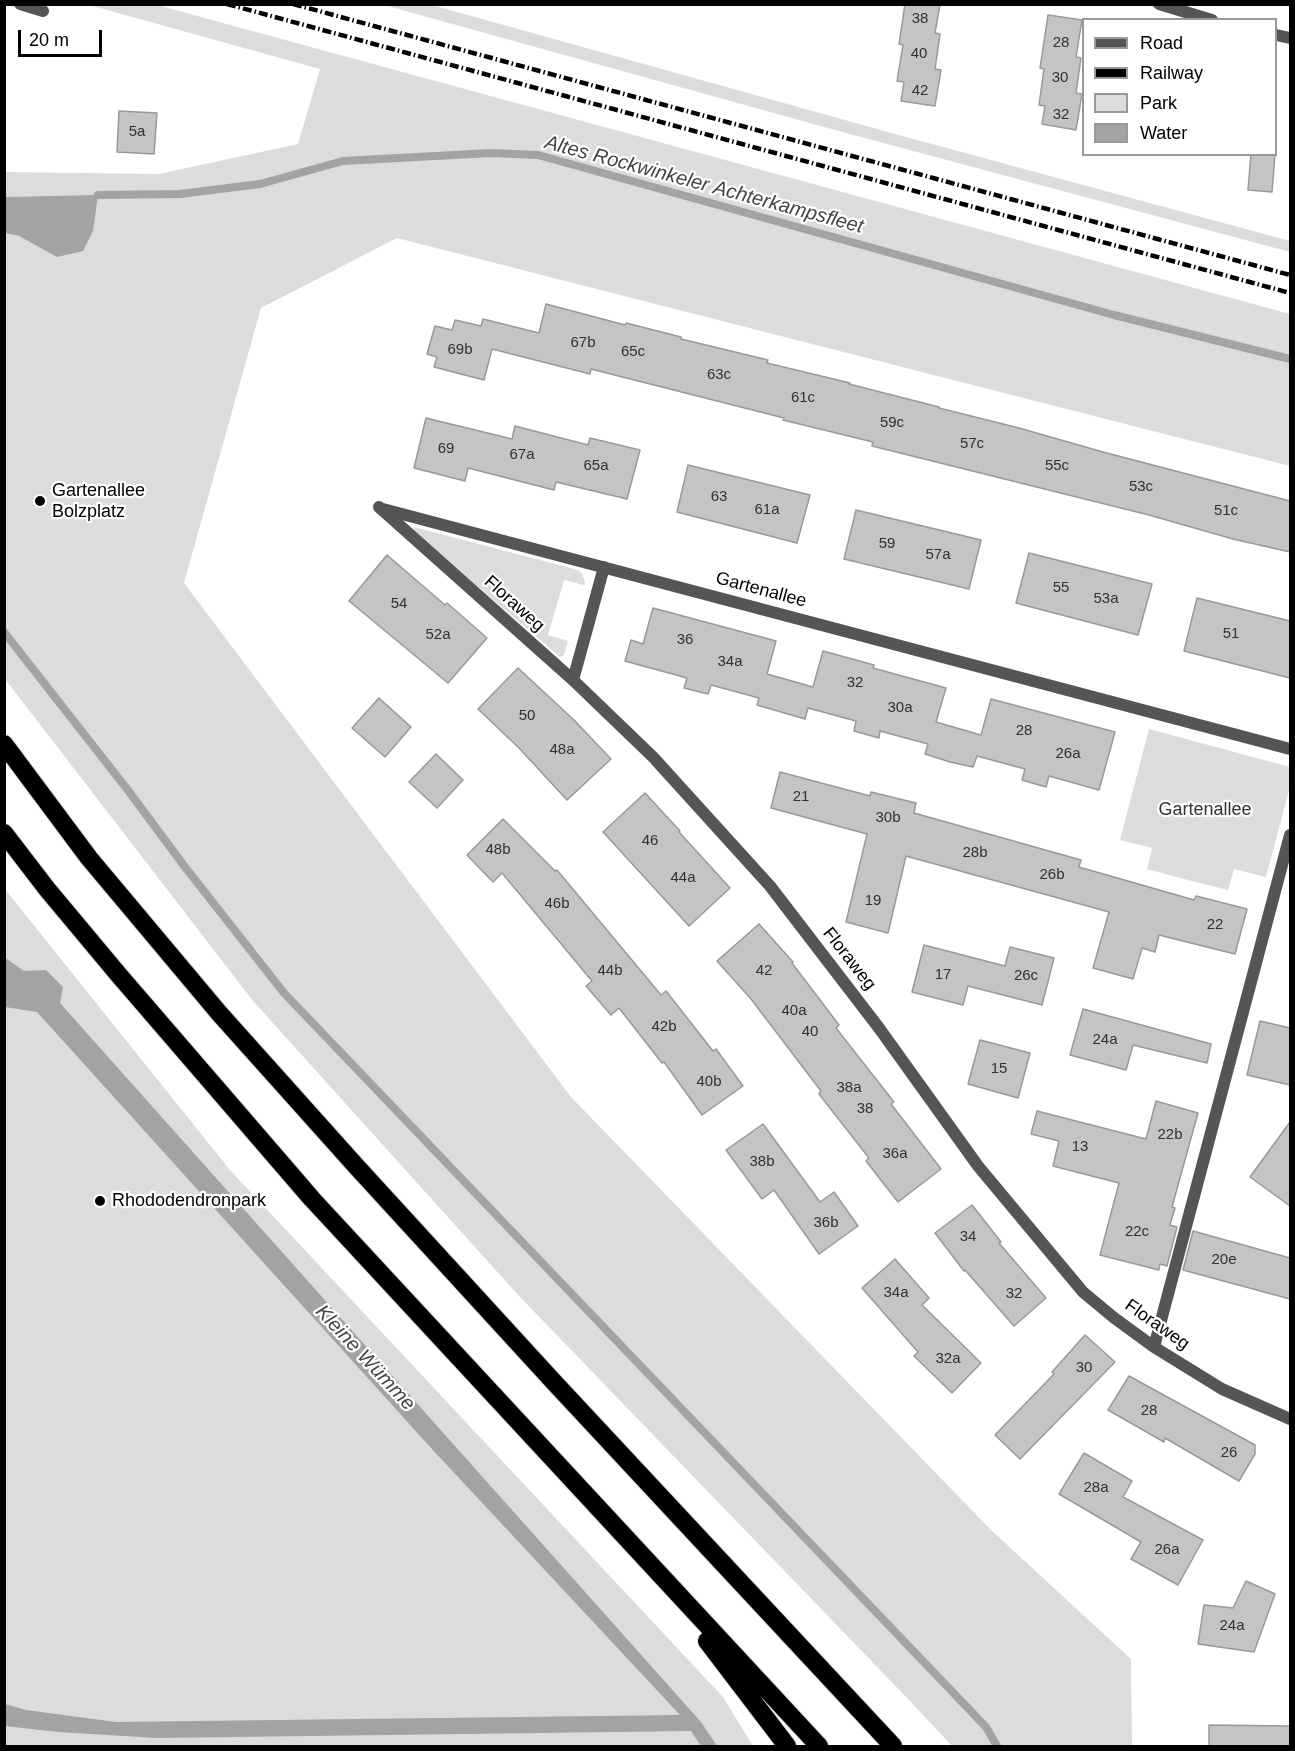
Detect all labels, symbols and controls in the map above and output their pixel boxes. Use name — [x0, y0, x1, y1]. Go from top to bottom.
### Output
house number: 38 — [912, 10, 928, 28]
scale bar — [21, 18, 105, 56]
legend — [1082, 18, 1277, 156]
text: 20 m — [29, 30, 69, 50]
text: Road — [1140, 33, 1183, 53]
house number: 28 — [1053, 34, 1069, 52]
house number: 40 — [911, 45, 927, 63]
text: Railway — [1140, 63, 1203, 83]
house number: 30 — [1052, 69, 1068, 87]
house number: 42 — [912, 82, 928, 100]
text: Park — [1140, 93, 1177, 113]
house number: 32 — [1053, 106, 1069, 124]
house number: 5a — [129, 123, 145, 141]
text: Water — [1140, 123, 1187, 143]
water label: Altes Rockwinkeler Achterkampsfleet — [542, 131, 866, 239]
house number: 67b — [570, 334, 596, 352]
house number: 69b — [447, 341, 473, 359]
house number: 65c — [621, 343, 645, 361]
house number: 63c — [707, 366, 731, 384]
house number: 61c — [791, 389, 815, 407]
house number: 59c — [880, 414, 904, 432]
house number: 57c — [960, 435, 984, 453]
house number: 69 — [438, 440, 454, 458]
house number: 67a — [509, 446, 535, 464]
house number: 65a — [583, 457, 609, 475]
house number: 55c — [1045, 457, 1069, 475]
house number: 53c — [1129, 478, 1153, 496]
place label: Gartenallee Bolzplatz — [52, 480, 145, 522]
house number: 63 — [711, 488, 727, 506]
marker: Gartenallee Bolzplatz — [33, 494, 47, 508]
house number: 61a — [754, 501, 780, 519]
house number: 51c — [1214, 502, 1238, 520]
house number: 59 — [879, 535, 895, 553]
house number: 57a — [925, 546, 951, 564]
street label: Gartenallee — [713, 568, 809, 612]
street label: Floraweg — [479, 571, 549, 637]
house number: 55 — [1053, 579, 1069, 597]
house number: 53a — [1093, 590, 1119, 608]
house number: 54 — [391, 595, 407, 613]
house number: 51 — [1223, 625, 1239, 643]
house number: 52a — [425, 626, 451, 644]
house number: 36 — [677, 631, 693, 649]
house number: 34a — [717, 653, 743, 671]
house number: 32 — [847, 674, 863, 692]
house number: 30a — [887, 699, 913, 717]
house number: 50 — [519, 707, 535, 725]
house number: 28 — [1016, 722, 1032, 740]
house number: 48a — [549, 741, 575, 759]
house number: 26a — [1055, 745, 1081, 763]
house number: 21 — [793, 788, 809, 806]
park label: Gartenallee — [1158, 799, 1252, 821]
house number: 30b — [875, 809, 901, 827]
house number: 46 — [642, 832, 658, 850]
house number: 48b — [485, 841, 511, 859]
house number: 28b — [962, 844, 988, 862]
house number: 26b — [1039, 866, 1065, 884]
house number: 44a — [670, 869, 696, 887]
house number: 19 — [865, 892, 881, 910]
house number: 46b — [544, 895, 570, 913]
house number: 22 — [1207, 916, 1223, 934]
street label: Floraweg — [818, 923, 880, 995]
house number: 44b — [597, 962, 623, 980]
house number: 42 — [756, 962, 772, 980]
house number: 17 — [935, 966, 951, 984]
house number: 26c — [1014, 967, 1038, 985]
house number: 40a — [781, 1002, 807, 1020]
house number: 42b — [651, 1018, 677, 1036]
house number: 40 — [802, 1023, 818, 1041]
house number: 24a — [1092, 1031, 1118, 1049]
house number: 15 — [991, 1060, 1007, 1078]
house number: 40b — [696, 1073, 722, 1091]
house number: 38a — [836, 1079, 862, 1097]
house number: 38 — [857, 1100, 873, 1118]
house number: 22b — [1157, 1126, 1183, 1144]
house number: 13 — [1072, 1138, 1088, 1156]
house number: 36a — [882, 1145, 908, 1163]
house number: 38b — [749, 1153, 775, 1171]
place label: Rhododendronpark — [112, 1190, 266, 1212]
marker: Rhododendronpark — [93, 1194, 107, 1208]
house number: 36b — [813, 1214, 839, 1232]
house number: 22c — [1125, 1223, 1149, 1241]
house number: 34 — [960, 1228, 976, 1246]
house number: 20e — [1211, 1251, 1237, 1269]
house number: 34a — [883, 1284, 909, 1302]
house number: 32 — [1006, 1285, 1022, 1303]
street label: Floraweg — [1120, 1295, 1194, 1355]
water label: Kleine Wümme — [310, 1300, 420, 1416]
house number: 32a — [935, 1350, 961, 1368]
house number: 30 — [1076, 1359, 1092, 1377]
house number: 28 — [1141, 1402, 1157, 1420]
house number: 26 — [1221, 1444, 1237, 1462]
house number: 28a — [1083, 1479, 1109, 1497]
house number: 26a — [1154, 1541, 1180, 1559]
house number: 24a — [1219, 1617, 1245, 1635]

